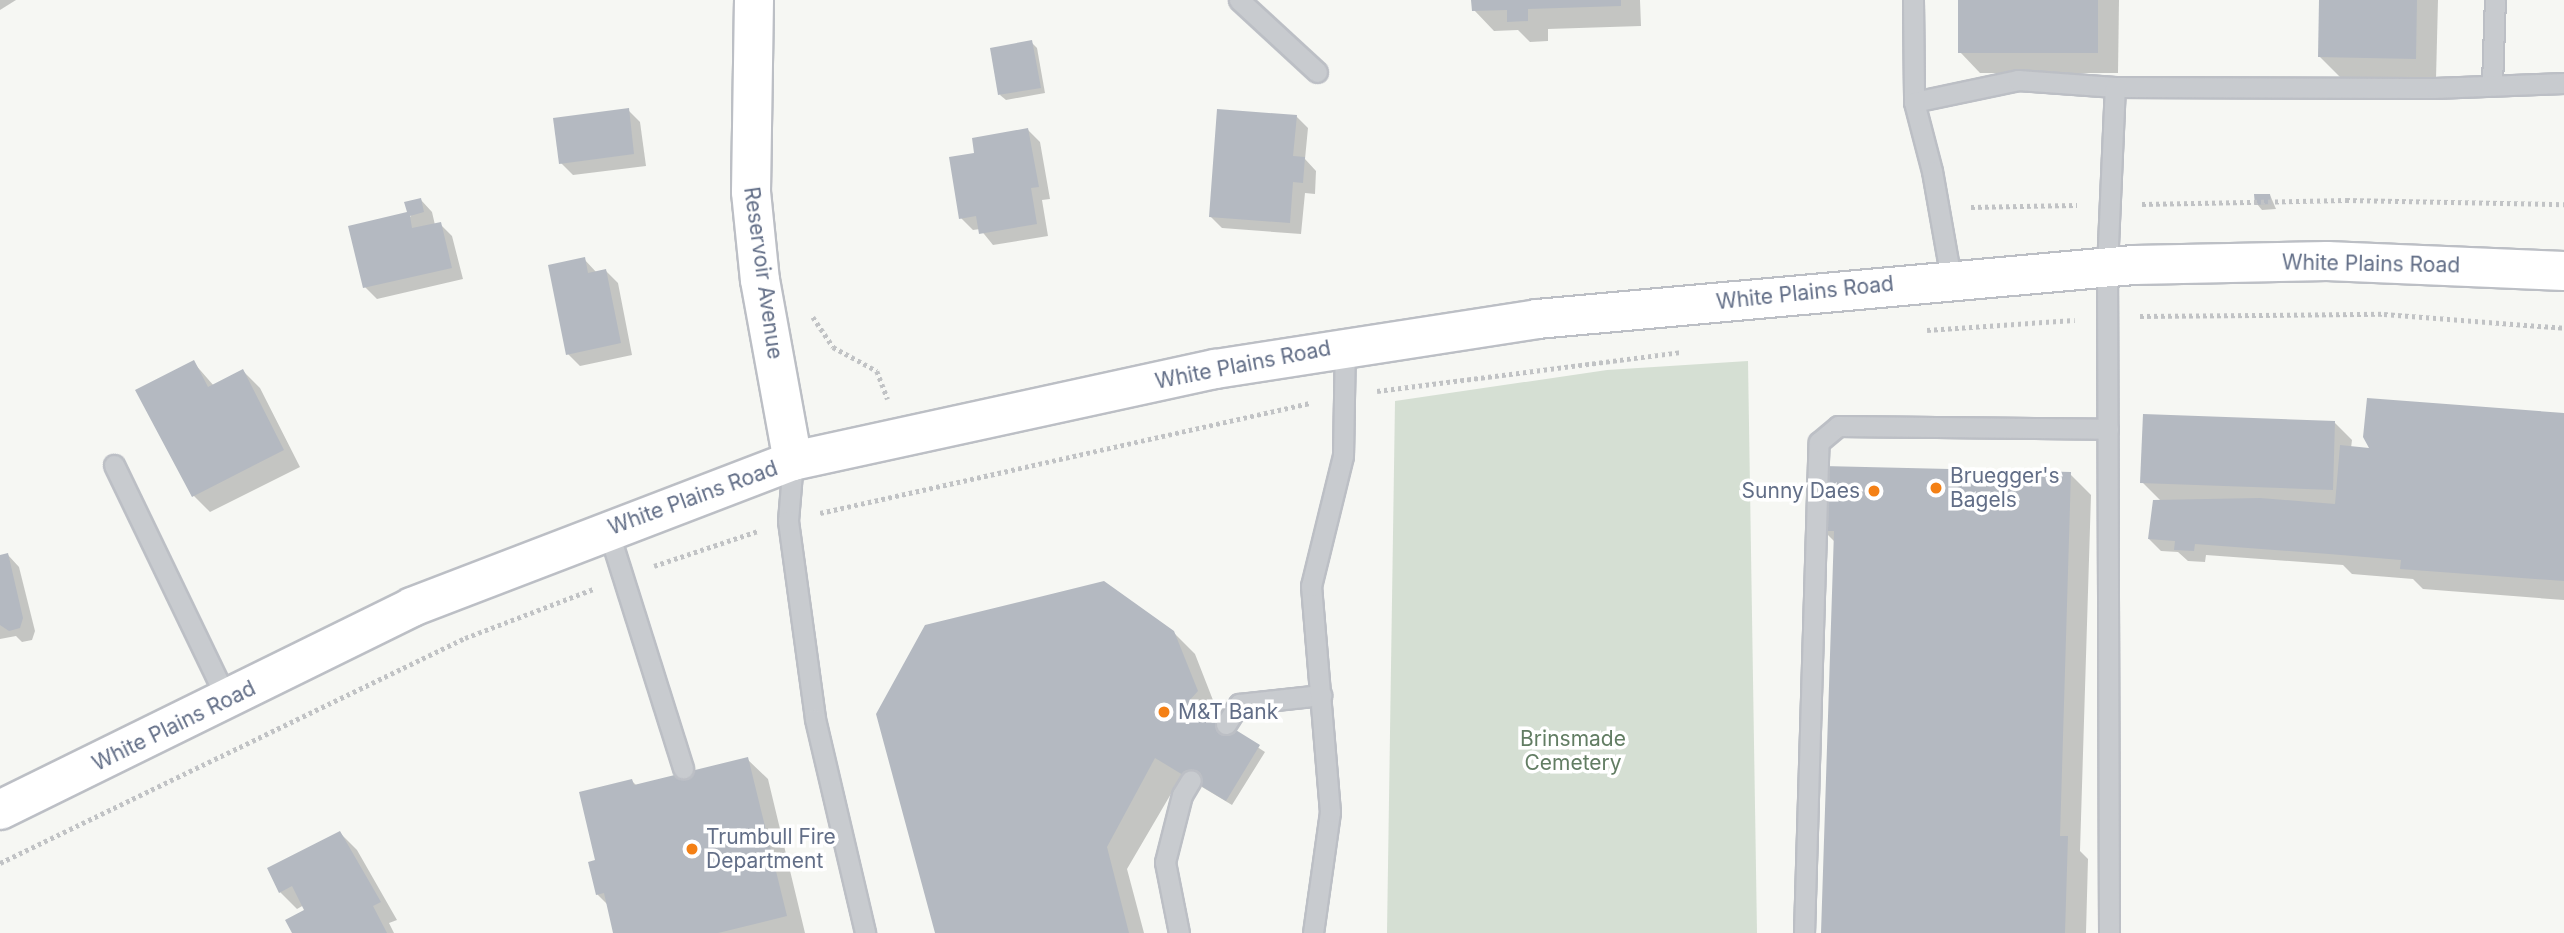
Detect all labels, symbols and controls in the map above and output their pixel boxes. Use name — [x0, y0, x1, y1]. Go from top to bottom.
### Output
street label: Reservoir Avenue — [738, 185, 788, 361]
street label: White Plains Road — [2282, 250, 2460, 278]
street label: White Plains Road — [1715, 271, 1895, 315]
street label: White Plains Road — [1153, 336, 1333, 394]
street label: White Plains Road — [605, 456, 781, 540]
place label: Bruegger's Bagels — [1950, 463, 2060, 513]
place label: Sunny Daes — [1742, 478, 1860, 504]
marker: Bruegger's Bagels — [1928, 480, 1944, 496]
marker: Sunny Daes — [1866, 483, 1882, 499]
street label: White Plains Road — [88, 676, 260, 776]
place label: M&T Bank — [1178, 699, 1278, 725]
marker: M&T Bank — [1156, 704, 1172, 720]
park label: Brinsmade Cemetery — [1520, 726, 1626, 776]
place label: Trumbull Fire Department — [706, 824, 836, 874]
marker: Trumbull Fire Department — [684, 841, 700, 857]

